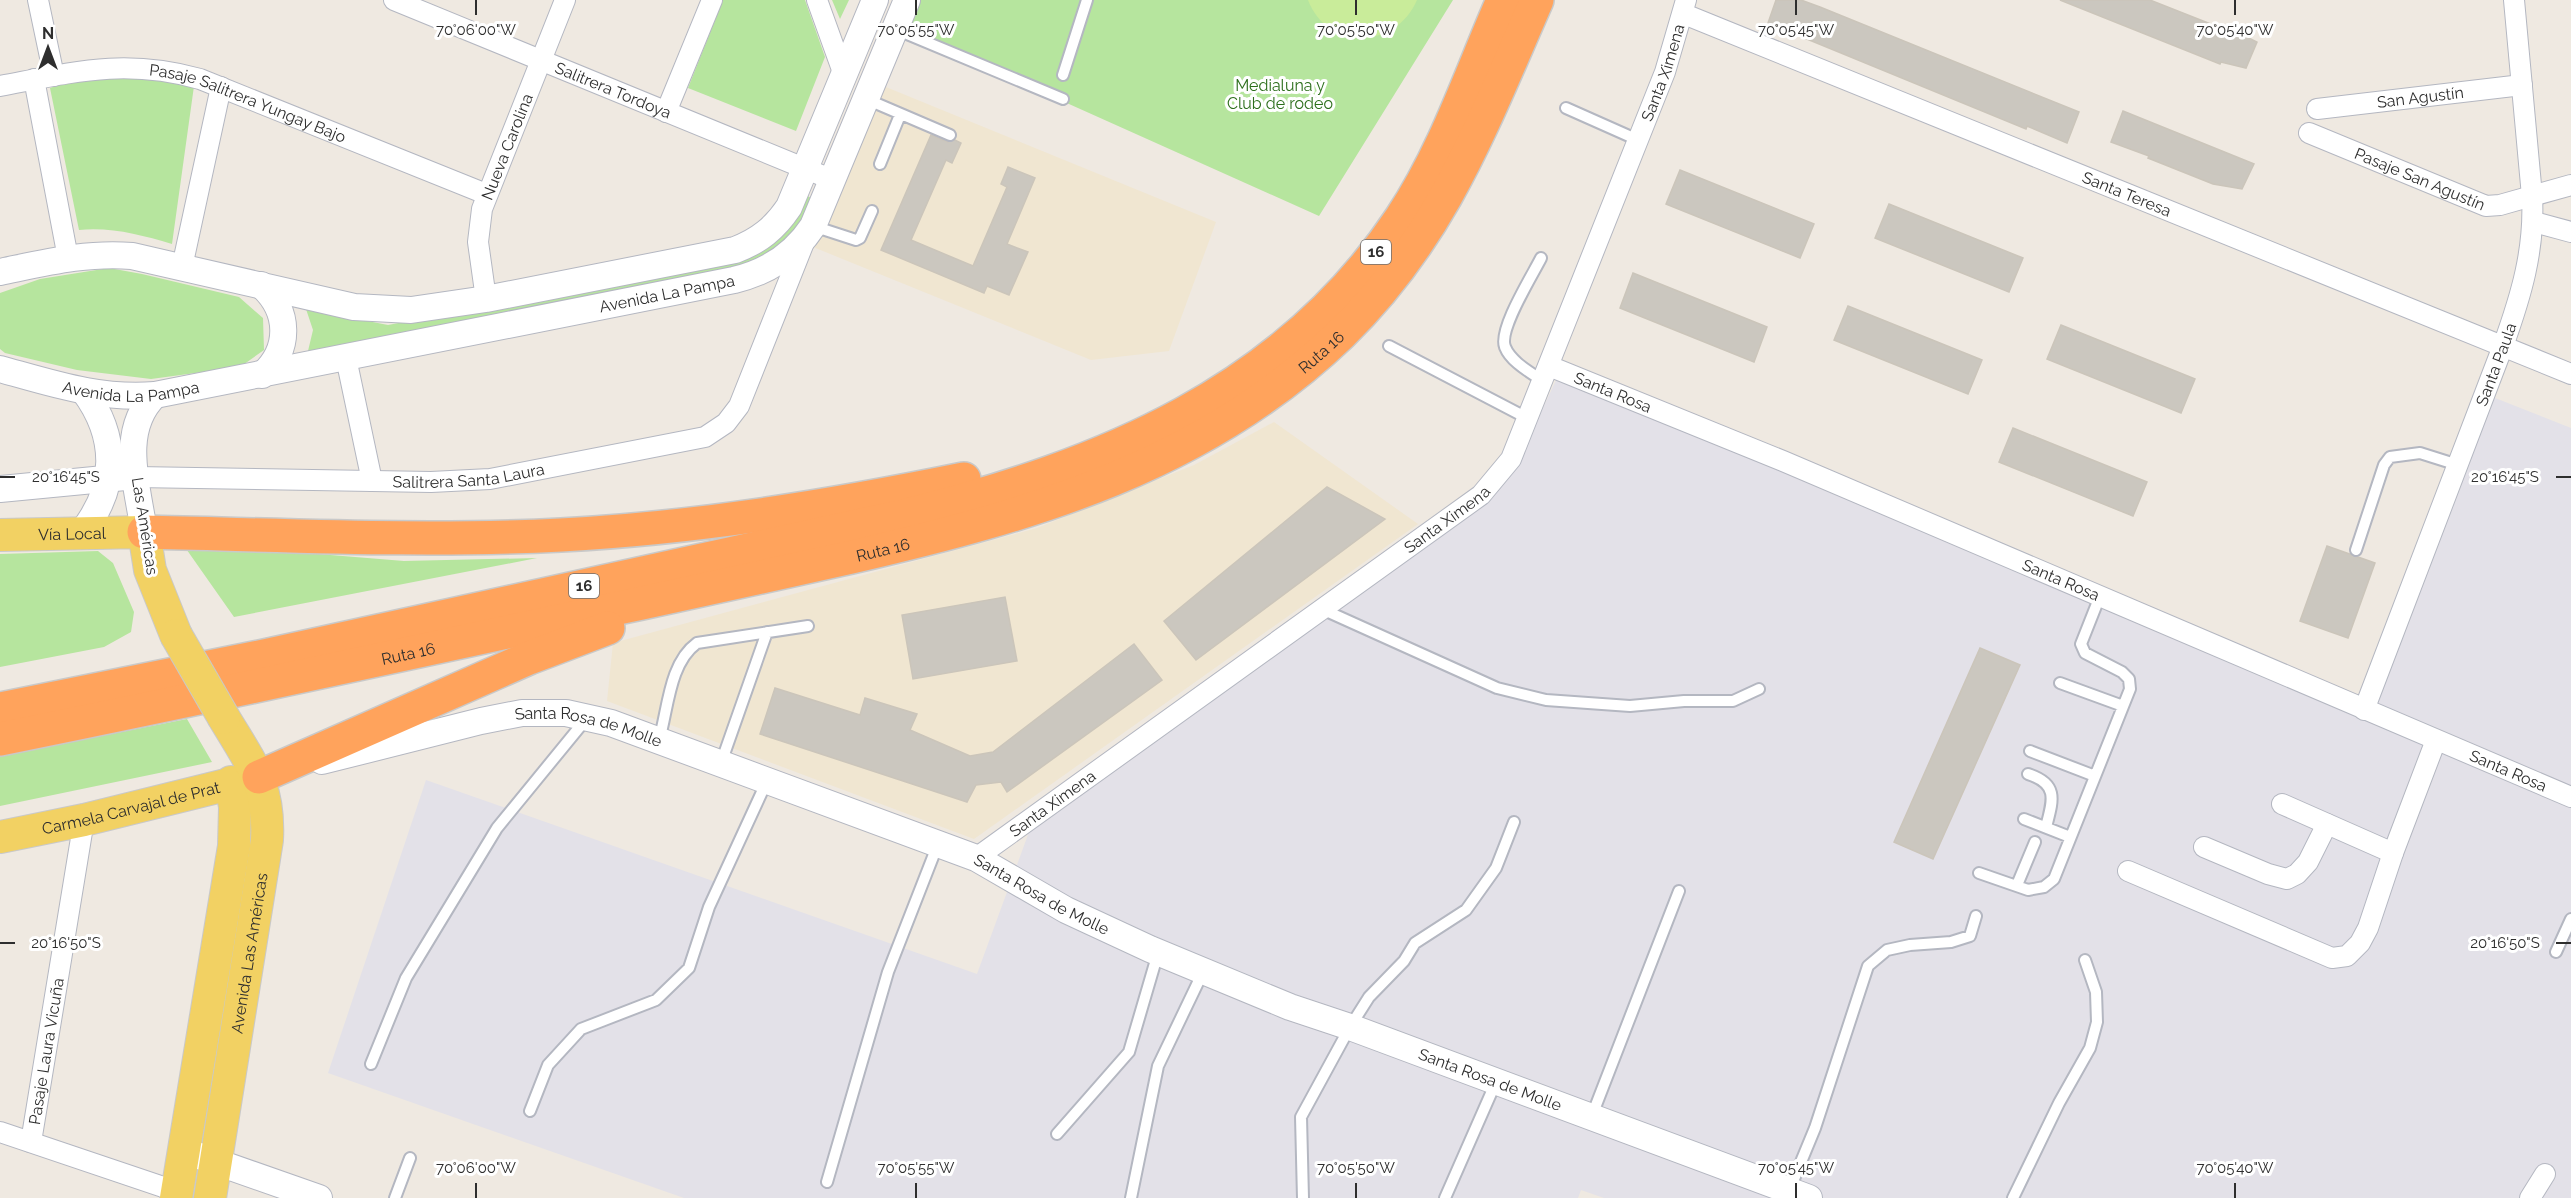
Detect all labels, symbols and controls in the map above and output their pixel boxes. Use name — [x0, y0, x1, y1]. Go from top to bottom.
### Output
north arrow — [18, 18, 78, 78]
text: 70°06'00"W — [436, 21, 516, 39]
text: 70°05'55"W — [877, 21, 955, 39]
text: 70°05'50"W — [1317, 21, 1395, 39]
text: 70°05'45"W — [1758, 21, 1834, 39]
text: 70°05'40"W — [2196, 21, 2274, 39]
street label: Santa Ximena — [1637, 22, 1688, 124]
text: N — [42, 24, 54, 43]
street label: Salitrera Tordoya — [552, 58, 674, 122]
street label: Pasaje Salitrera Yungay Bajo — [148, 60, 349, 146]
park label: Medialuna y Club de rodeo — [1227, 76, 1333, 113]
street label: San Agustín — [2376, 82, 2465, 111]
street label: Nueva Carolina — [477, 91, 536, 202]
street label: Pasaje San Agustín — [2352, 143, 2488, 214]
street label: Santa Teresa — [2080, 167, 2174, 220]
road number: 16 — [1361, 240, 1391, 264]
street label: Avenida La Pampa — [598, 271, 736, 316]
street label: Santa Paula — [2472, 320, 2520, 408]
street label: Ruta 16 — [1294, 327, 1348, 377]
street label: Santa Rosa — [1571, 368, 1655, 416]
street label: Avenida La Pampa — [61, 377, 201, 405]
street label: Salitrera Santa Laura — [392, 459, 546, 492]
text: 20°16'45"S — [32, 468, 100, 486]
text: 20°16'45"S — [2471, 468, 2539, 486]
street label: Las Américas — [128, 476, 162, 576]
street label: Santa Ximena — [1400, 482, 1494, 557]
street label: Vía Local — [38, 523, 107, 544]
street label: Ruta 16 — [854, 534, 912, 565]
street label: Santa Rosa — [2020, 555, 2103, 604]
road number: 16 — [569, 574, 599, 598]
street label: Ruta 16 — [379, 638, 437, 669]
street label: Santa Rosa de Molle — [513, 703, 665, 751]
street label: Santa Rosa — [2467, 745, 2550, 795]
street label: Santa Ximena — [1006, 766, 1099, 840]
street label: Carmela Carvajal de Prat — [40, 777, 222, 838]
street label: Santa Rosa de Molle — [971, 849, 1112, 938]
street label: Avenida Las Américas — [227, 871, 271, 1035]
text: 20°16'50"S — [31, 934, 101, 952]
text: 20°16'50"S — [2470, 934, 2540, 952]
street label: Pasaje Laura Vicuña — [25, 976, 67, 1126]
street label: Santa Rosa de Molle — [1416, 1044, 1564, 1115]
text: 70°06'00"W — [436, 1159, 516, 1177]
text: 70°05'55"W — [877, 1159, 955, 1177]
text: 70°05'50"W — [1317, 1159, 1395, 1177]
text: 70°05'45"W — [1758, 1159, 1834, 1177]
text: 70°05'40"W — [2196, 1159, 2274, 1177]

